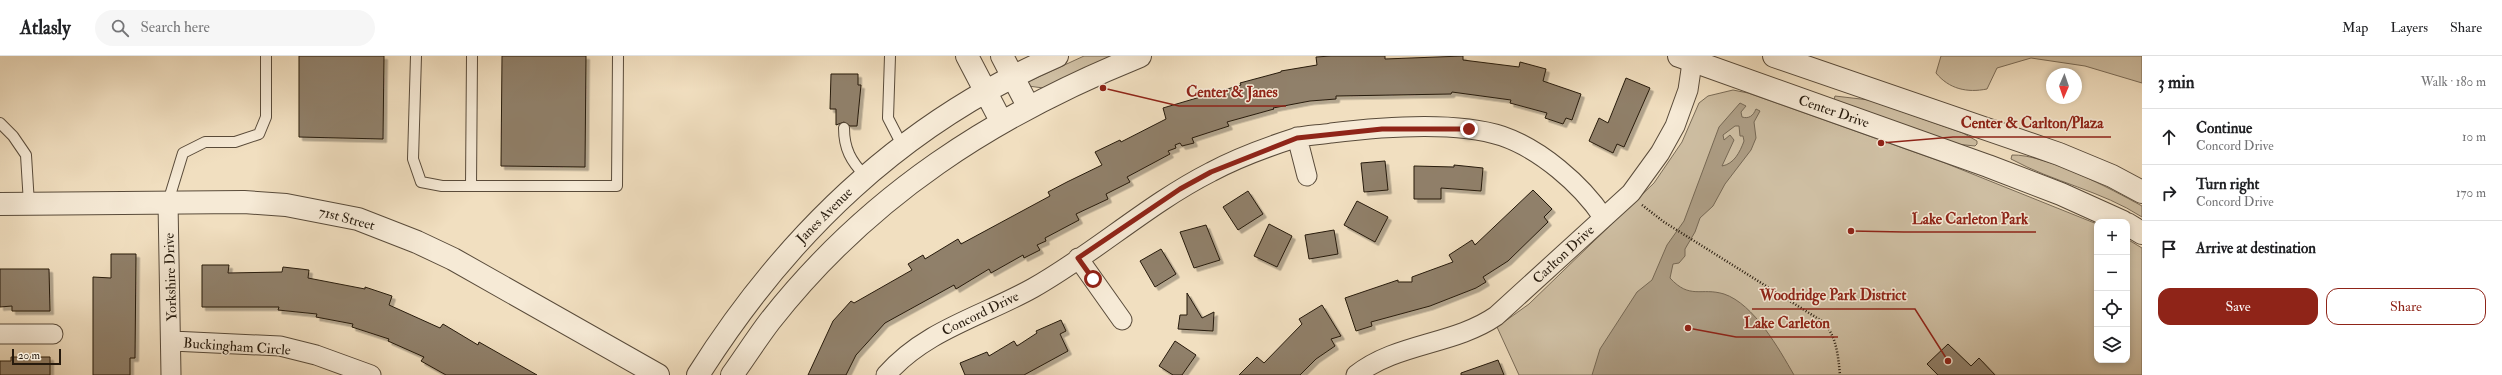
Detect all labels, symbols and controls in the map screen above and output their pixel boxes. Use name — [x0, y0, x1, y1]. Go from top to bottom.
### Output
search box — [95, 10, 375, 46]
text: Atlasly — [20, 16, 71, 40]
icon: search — [109, 17, 131, 39]
text: Search here — [141, 18, 210, 37]
text: Map — [2342, 19, 2368, 36]
text: Layers — [2390, 19, 2428, 36]
text: Share — [2450, 19, 2482, 36]
north arrow — [2046, 68, 2082, 104]
text: 3 min — [2158, 72, 2195, 93]
text: Walk · 180 m — [2421, 74, 2486, 90]
callout: Center & Janes — [1179, 79, 1286, 106]
text: Center & Janes — [1186, 83, 1278, 103]
street label: Center Drive — [1796, 91, 1872, 132]
callout: Center & Carlton/Plaza — [1953, 110, 2111, 137]
text: Center & Carlton/Plaza — [1961, 114, 2104, 133]
text: Continue — [2196, 119, 2252, 138]
route end — [1460, 120, 1478, 138]
icon: ahead — [2158, 126, 2180, 148]
text: 10 m — [2462, 129, 2486, 145]
text: Concord Drive — [2196, 138, 2274, 154]
text: Turn right — [2196, 175, 2259, 194]
icon: right — [2158, 182, 2180, 204]
street label: Janes Avenue — [792, 184, 856, 248]
text: 170 m — [2456, 185, 2486, 201]
text: Concord Drive — [2196, 194, 2274, 210]
street label: 71st Street — [317, 203, 377, 234]
callout: Lake Carleton Park — [1904, 205, 2036, 232]
text: Lake Carleton Park — [1912, 210, 2029, 229]
map controls — [2094, 219, 2130, 363]
button: + — [2094, 219, 2130, 255]
street label: Carlton Drive — [1529, 221, 1598, 287]
street label: Yorkshire Drive — [160, 232, 181, 322]
icon: arrive — [2158, 238, 2180, 260]
text: Arrive at destination — [2196, 239, 2316, 258]
button: − — [2094, 255, 2130, 291]
route start — [1084, 270, 1102, 288]
callout: Woodridge Park District — [1752, 282, 1915, 309]
text: Woodridge Park District — [1759, 286, 1906, 306]
street label: Concord Drive — [939, 287, 1022, 339]
button: Save — [2158, 288, 2318, 325]
button: Share — [2326, 288, 2486, 325]
button: locate — [2094, 291, 2130, 327]
callout: Lake Carleton — [1736, 310, 1838, 337]
text: Lake Carleton — [1744, 314, 1830, 333]
button: layers — [2094, 327, 2130, 363]
street label: Buckingham Circle — [183, 334, 291, 359]
scale bar — [12, 347, 61, 366]
text: 20 m — [18, 349, 40, 362]

